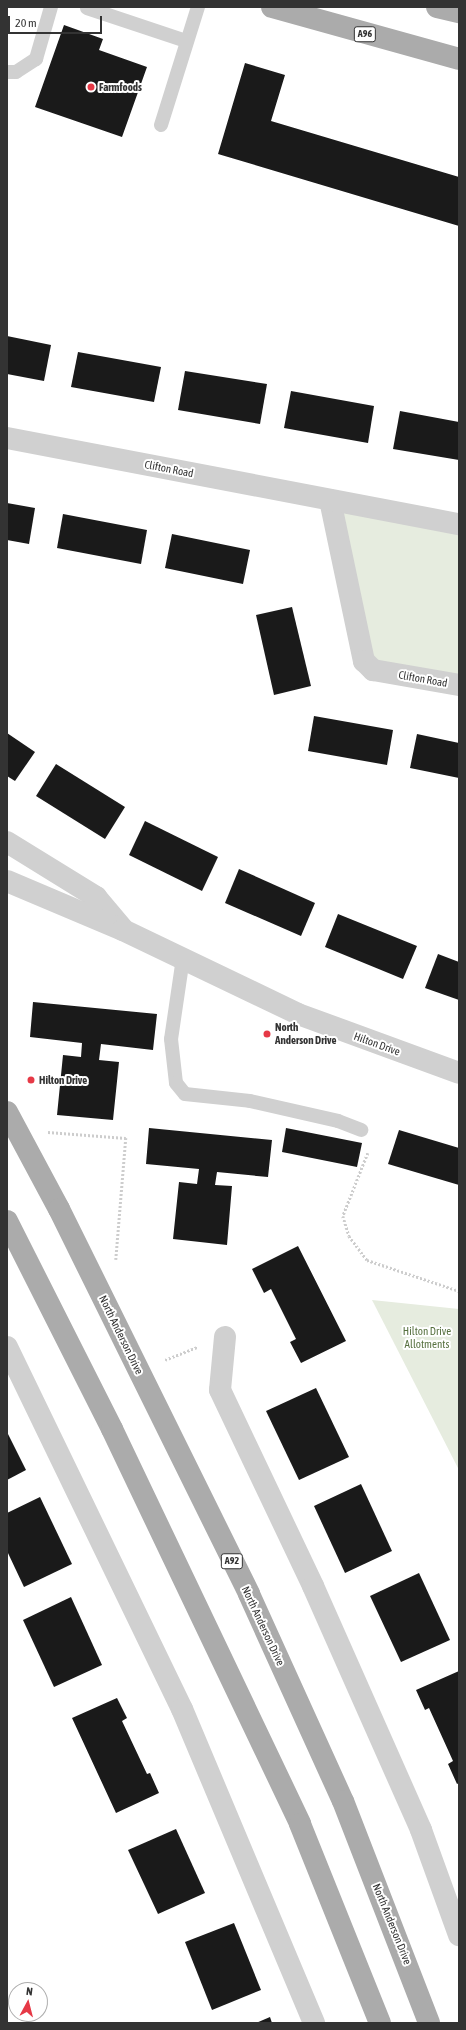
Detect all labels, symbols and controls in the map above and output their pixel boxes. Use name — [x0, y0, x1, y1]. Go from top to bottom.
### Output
scale bar — [10, 8, 104, 34]
text: 20 m — [15, 16, 37, 30]
road number: A96 — [353, 26, 377, 42]
place label: Farmfoods — [99, 80, 142, 94]
marker: Farmfoods — [86, 82, 96, 92]
street label: Clifton Road — [143, 458, 195, 480]
street label: Clifton Road — [397, 668, 449, 690]
place label: North Anderson Drive — [275, 1021, 336, 1047]
marker: North Anderson Drive — [262, 1029, 272, 1039]
street label: Hilton Drive — [352, 1030, 402, 1058]
place label: Hilton Drive — [39, 1073, 87, 1087]
marker: Hilton Drive — [26, 1075, 36, 1085]
street label: North Anderson Drive — [96, 1293, 146, 1377]
park label: Hilton Drive Allotments — [403, 1325, 451, 1351]
road number: A92 — [220, 1553, 244, 1569]
street label: North Anderson Drive — [239, 1584, 287, 1668]
street label: North Anderson Drive — [370, 1882, 414, 1966]
north arrow — [8, 1982, 48, 2022]
text: N — [25, 1985, 33, 1997]

